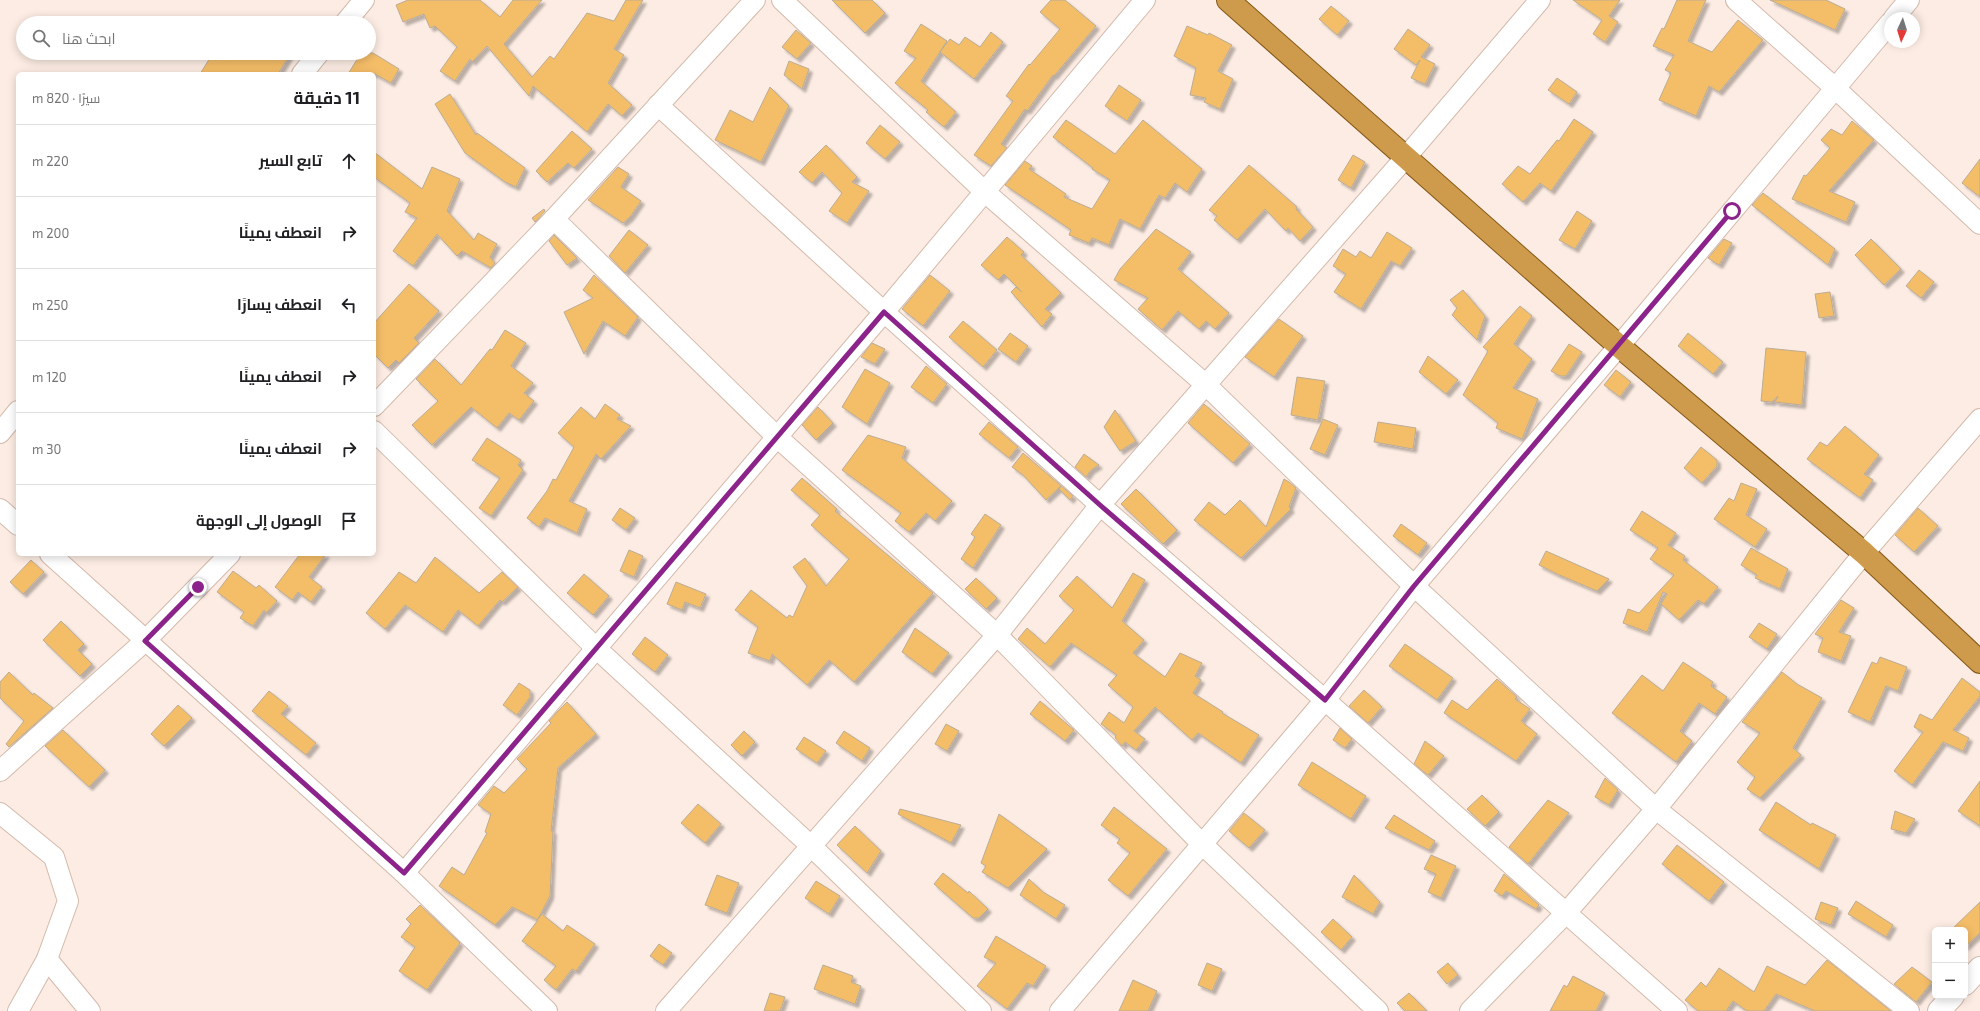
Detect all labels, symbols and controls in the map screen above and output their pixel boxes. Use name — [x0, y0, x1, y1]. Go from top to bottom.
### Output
north arrow — [1884, 12, 1920, 48]
search box — [16, 16, 376, 60]
icon: search — [30, 27, 52, 49]
text: ابحث هنا — [62, 29, 115, 47]
text: 11 دقيقة — [294, 87, 360, 107]
text: سيرًا · 820 m — [32, 90, 100, 106]
icon: ahead — [338, 150, 360, 172]
text: تابع السير — [259, 151, 322, 169]
text: 220 m — [32, 153, 69, 169]
route start — [1723, 202, 1741, 220]
icon: right — [338, 222, 360, 244]
text: انعطف يمينًا — [239, 223, 322, 241]
text: 200 m — [32, 225, 69, 241]
icon: left — [338, 294, 360, 316]
text: انعطف يسارًا — [237, 295, 322, 313]
text: 250 m — [32, 297, 68, 313]
icon: right — [338, 366, 360, 388]
text: انعطف يمينًا — [239, 367, 322, 385]
text: 120 m — [32, 369, 67, 385]
icon: right — [338, 438, 360, 460]
text: انعطف يمينًا — [239, 439, 322, 457]
text: 30 m — [32, 441, 61, 457]
icon: arrive — [338, 510, 360, 532]
text: الوصول إلى الوجهة — [196, 511, 322, 529]
route end — [189, 578, 207, 596]
map controls — [1932, 927, 1968, 999]
button: + — [1932, 927, 1968, 963]
button: − — [1932, 963, 1968, 999]

